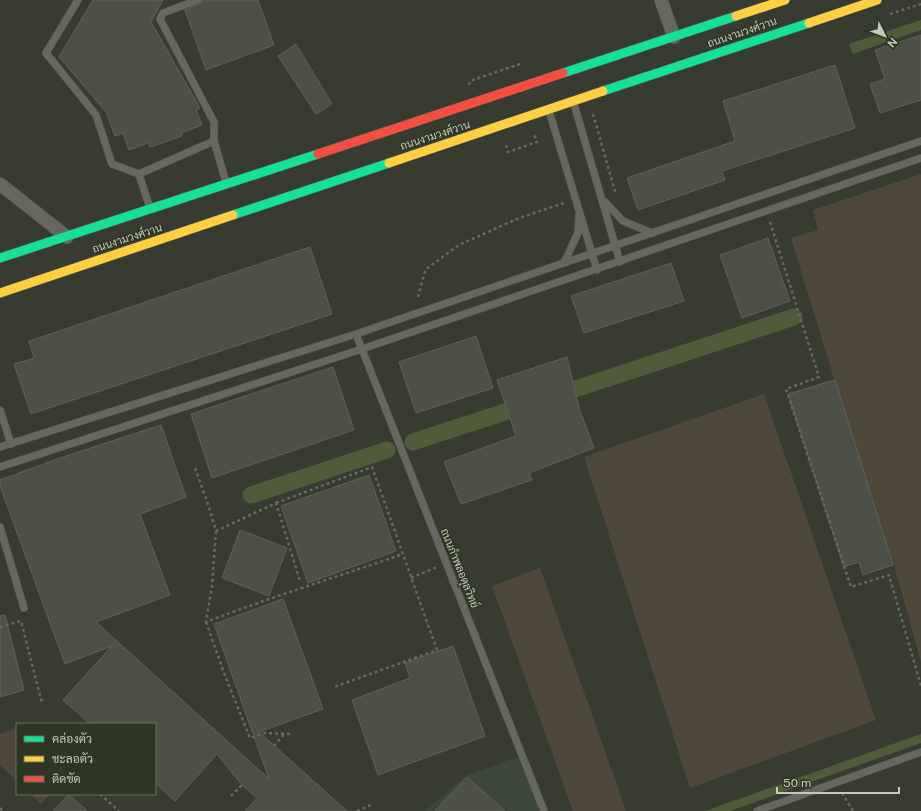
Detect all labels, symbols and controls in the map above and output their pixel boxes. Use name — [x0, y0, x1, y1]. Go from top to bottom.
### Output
street label: ถนนงามวงศ์วาน — [705, 13, 778, 50]
north arrow — [865, 16, 905, 56]
text: N — [885, 35, 900, 50]
street label: ถนนงามวงศ์วาน — [398, 116, 471, 152]
street label: ถนนงามวงศ์วาน — [90, 219, 163, 255]
street label: ถนนกำพลอดุลวิทย์ — [436, 526, 483, 611]
legend — [16, 723, 156, 795]
text: คล่องตัว — [52, 732, 92, 746]
text: ชะลอตัว — [52, 752, 93, 766]
scale bar — [777, 769, 899, 795]
text: ติดขัด — [52, 772, 81, 786]
text: 50 m — [783, 776, 811, 790]

